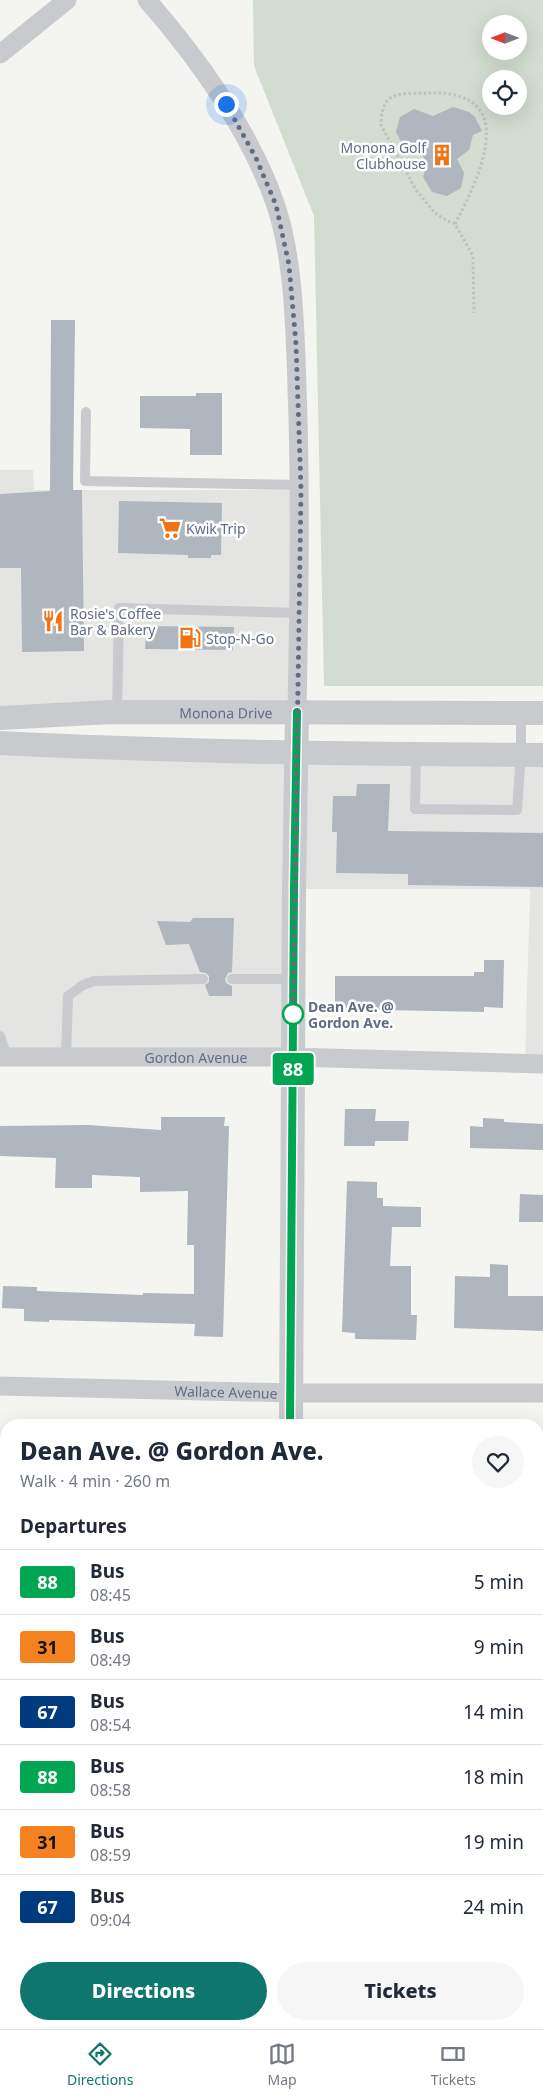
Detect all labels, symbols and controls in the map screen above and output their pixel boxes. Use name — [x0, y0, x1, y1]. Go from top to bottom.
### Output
north arrow — [482, 15, 528, 60]
map controls — [482, 15, 527, 115]
button: locate — [482, 70, 527, 115]
your location — [214, 92, 239, 117]
place label: Monona Golf Clubhouse — [340, 138, 427, 173]
building icon: Monona Golf Clubhouse — [429, 142, 455, 168]
supermarket icon: Kwik Trip — [157, 515, 183, 541]
place label: Kwik Trip — [186, 519, 246, 538]
place label: Rosie's Coffee Bar & Bakery — [70, 604, 161, 639]
restaurant icon: Rosie's Coffee Bar & Bakery — [40, 608, 66, 634]
fuel station icon: Stop-N-Go — [177, 625, 203, 651]
place label: Stop-N-Go — [206, 629, 274, 648]
street label: Monona Drive — [179, 703, 273, 722]
place label: Dean Ave. @ Gordon Ave. — [308, 997, 394, 1032]
marker: Dean Ave. @ Gordon Ave. — [282, 1003, 304, 1025]
street label: Gordon Avenue — [145, 1048, 248, 1067]
line badge: 88 — [270, 1053, 316, 1085]
text: 88 — [283, 1057, 303, 1081]
street label: Wallace Avenue — [174, 1381, 278, 1402]
text: Dean Ave. @ Gordon Ave. — [20, 1434, 324, 1467]
button: heart — [472, 1436, 524, 1488]
text: Walk · 4 min · 260 m — [20, 1470, 170, 1492]
text: Departures — [20, 1513, 127, 1539]
text: Bus — [90, 1558, 125, 1584]
text: 5 min — [474, 1569, 524, 1595]
text: 88 — [37, 1570, 58, 1594]
text: 08:45 — [90, 1584, 131, 1606]
text: Bus — [90, 1623, 125, 1649]
text: 9 min — [474, 1634, 524, 1660]
text: 31 — [37, 1635, 58, 1659]
text: 08:49 — [90, 1649, 131, 1671]
text: Bus — [90, 1688, 125, 1714]
text: 14 min — [463, 1699, 524, 1725]
text: 67 — [37, 1700, 58, 1724]
text: 08:54 — [90, 1714, 131, 1736]
text: Bus — [90, 1753, 125, 1779]
text: 18 min — [463, 1764, 524, 1790]
text: 88 — [37, 1765, 58, 1789]
text: 08:58 — [90, 1779, 131, 1801]
text: Bus — [90, 1818, 125, 1844]
text: 19 min — [463, 1829, 524, 1855]
text: 31 — [37, 1830, 58, 1854]
text: 08:59 — [90, 1844, 131, 1866]
text: Bus — [90, 1883, 125, 1909]
text: 24 min — [463, 1894, 524, 1920]
text: 67 — [37, 1895, 58, 1919]
text: 09:04 — [90, 1909, 131, 1931]
button: Directions — [20, 1962, 267, 2020]
button: Tickets — [277, 1962, 524, 2020]
tab: Directions — [67, 2040, 133, 2089]
tab: Map — [268, 2040, 297, 2089]
tab: Tickets — [431, 2040, 476, 2089]

